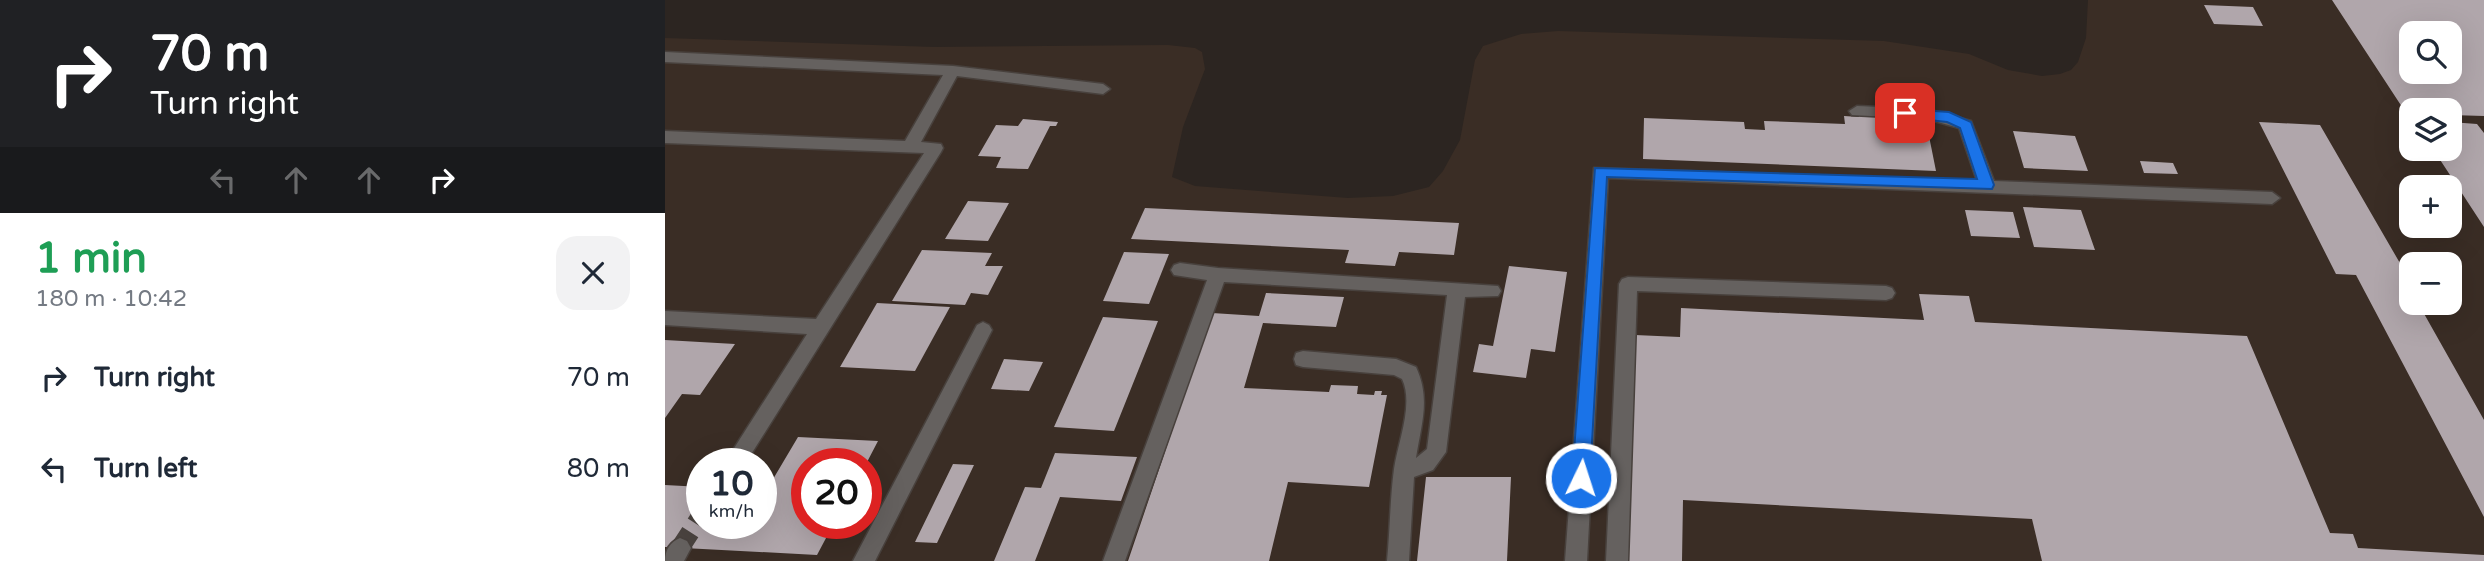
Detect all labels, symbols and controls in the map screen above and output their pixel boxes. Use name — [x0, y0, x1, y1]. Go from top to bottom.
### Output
map controls — [2399, 21, 2462, 315]
button: search — [2399, 21, 2462, 84]
text: 70 m — [150, 25, 269, 84]
icon: right — [35, 28, 126, 119]
pin — [1875, 83, 1935, 143]
text: Turn right — [150, 85, 299, 123]
icon: arrive — [1886, 94, 1924, 132]
button: layers — [2399, 98, 2462, 161]
icon: left — [204, 161, 242, 199]
icon: ahead — [277, 161, 315, 199]
icon: ahead — [350, 161, 388, 199]
icon: right — [423, 161, 461, 199]
button: + — [2399, 175, 2462, 238]
text: 1 min — [35, 233, 147, 284]
button: close — [556, 236, 630, 310]
button: − — [2399, 252, 2462, 315]
text: 180 m · 10:42 — [35, 285, 187, 313]
icon: right — [35, 359, 73, 397]
text: Turn right — [94, 362, 215, 393]
text: 70 m — [567, 362, 630, 393]
position arrow — [1544, 441, 1618, 515]
speed limit sign: 20 — [791, 448, 882, 539]
icon: left — [35, 450, 73, 488]
text: Turn left — [94, 453, 197, 484]
text: 80 m — [567, 453, 630, 484]
text: 10 — [710, 463, 753, 505]
text: km/h — [709, 500, 754, 522]

